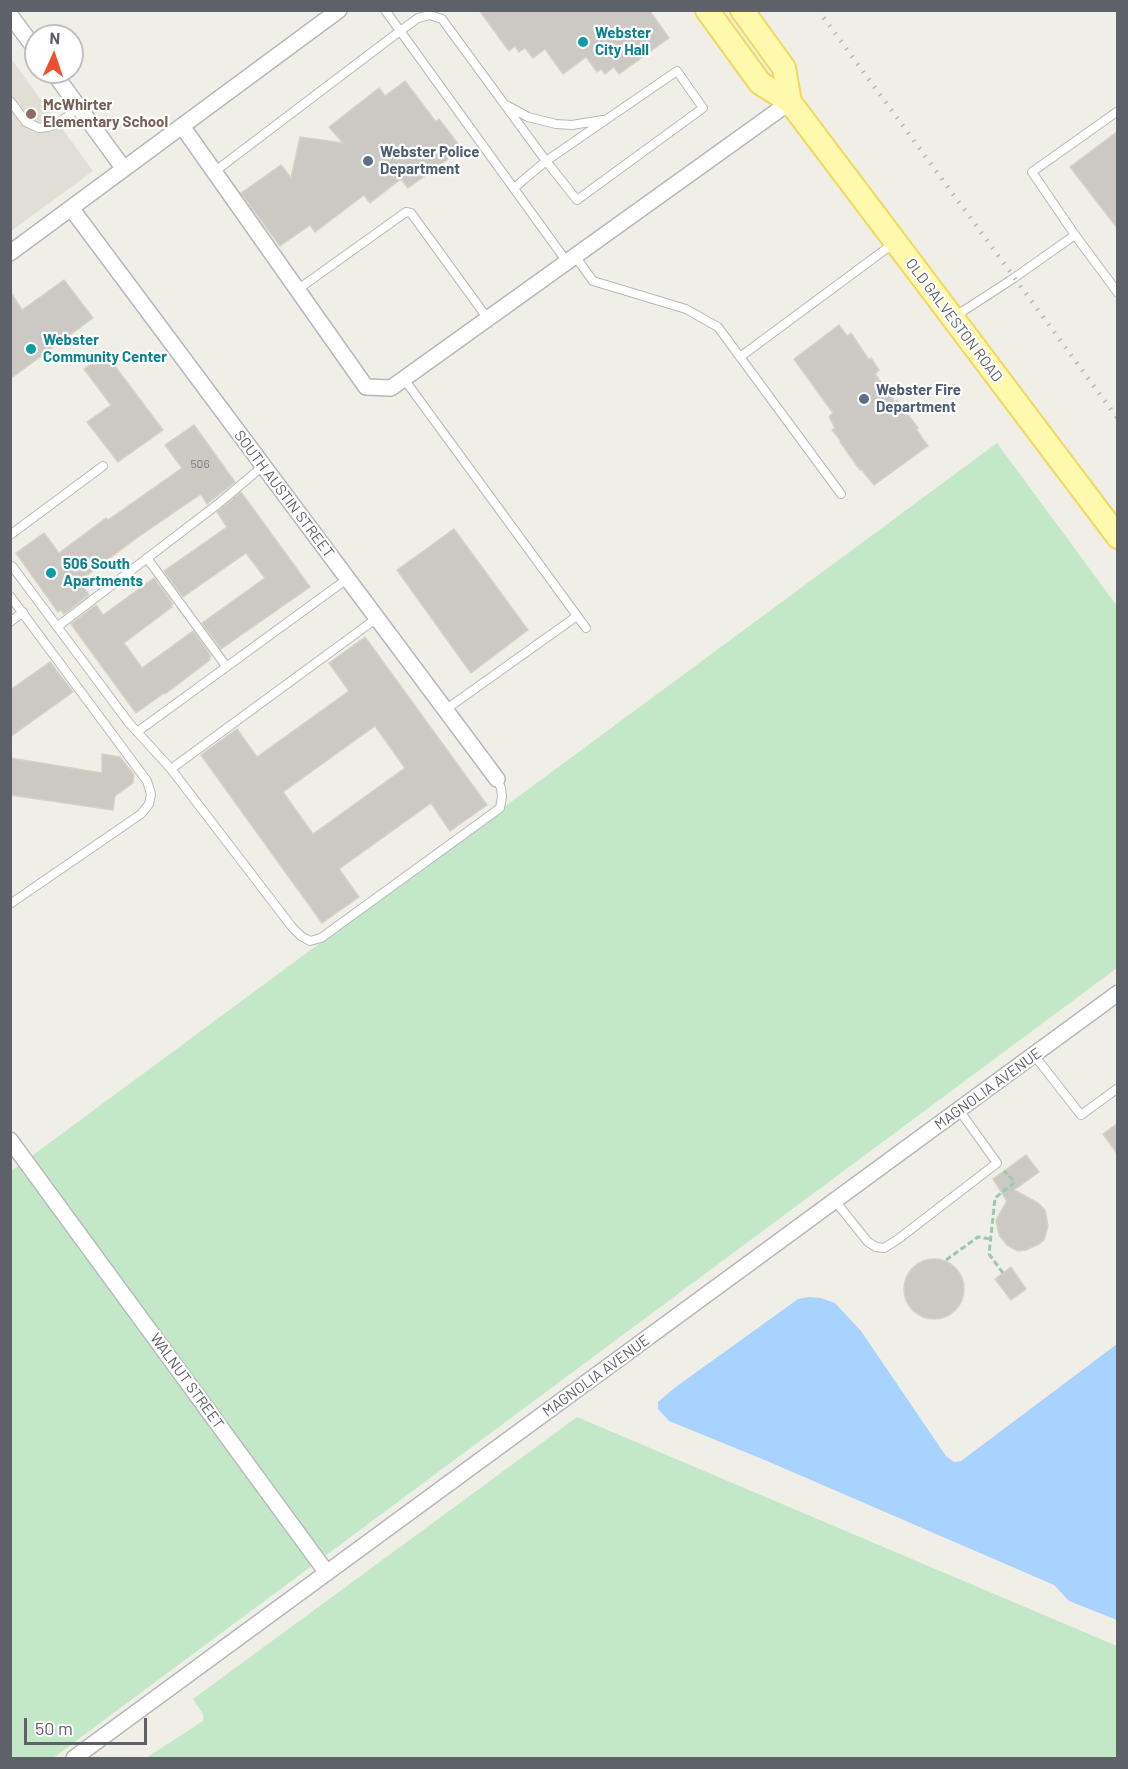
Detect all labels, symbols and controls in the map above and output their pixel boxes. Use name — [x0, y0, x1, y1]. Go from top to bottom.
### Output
north arrow — [24, 24, 84, 84]
place label: Webster City Hall — [595, 24, 651, 59]
text: N — [49, 28, 61, 47]
marker: Webster City Hall — [576, 35, 590, 49]
place label: McWhirter Elementary School — [43, 96, 168, 131]
marker: McWhirter Elementary School — [24, 107, 38, 121]
place label: Webster Police Department — [380, 143, 479, 178]
marker: Webster Police Department — [361, 154, 375, 168]
street label: OLD GALVESTON ROAD — [902, 255, 1006, 385]
place label: Webster Community Center — [43, 331, 167, 366]
marker: Webster Community Center — [24, 342, 38, 356]
place label: Webster Fire Department — [876, 381, 961, 416]
marker: Webster Fire Department — [857, 392, 871, 406]
street label: SOUTH AUSTIN STREET — [230, 427, 338, 561]
house number: 506 — [190, 457, 210, 471]
place label: 506 South Apartments — [63, 555, 143, 590]
marker: 506 South Apartments — [44, 566, 58, 580]
street label: MAGNOLIA AVENUE — [931, 1044, 1045, 1134]
street label: WALNUT STREET — [146, 1330, 228, 1432]
street label: MAGNOLIA AVENUE — [539, 1331, 653, 1421]
scale bar — [27, 1706, 150, 1744]
text: 50 m — [35, 1717, 73, 1739]

